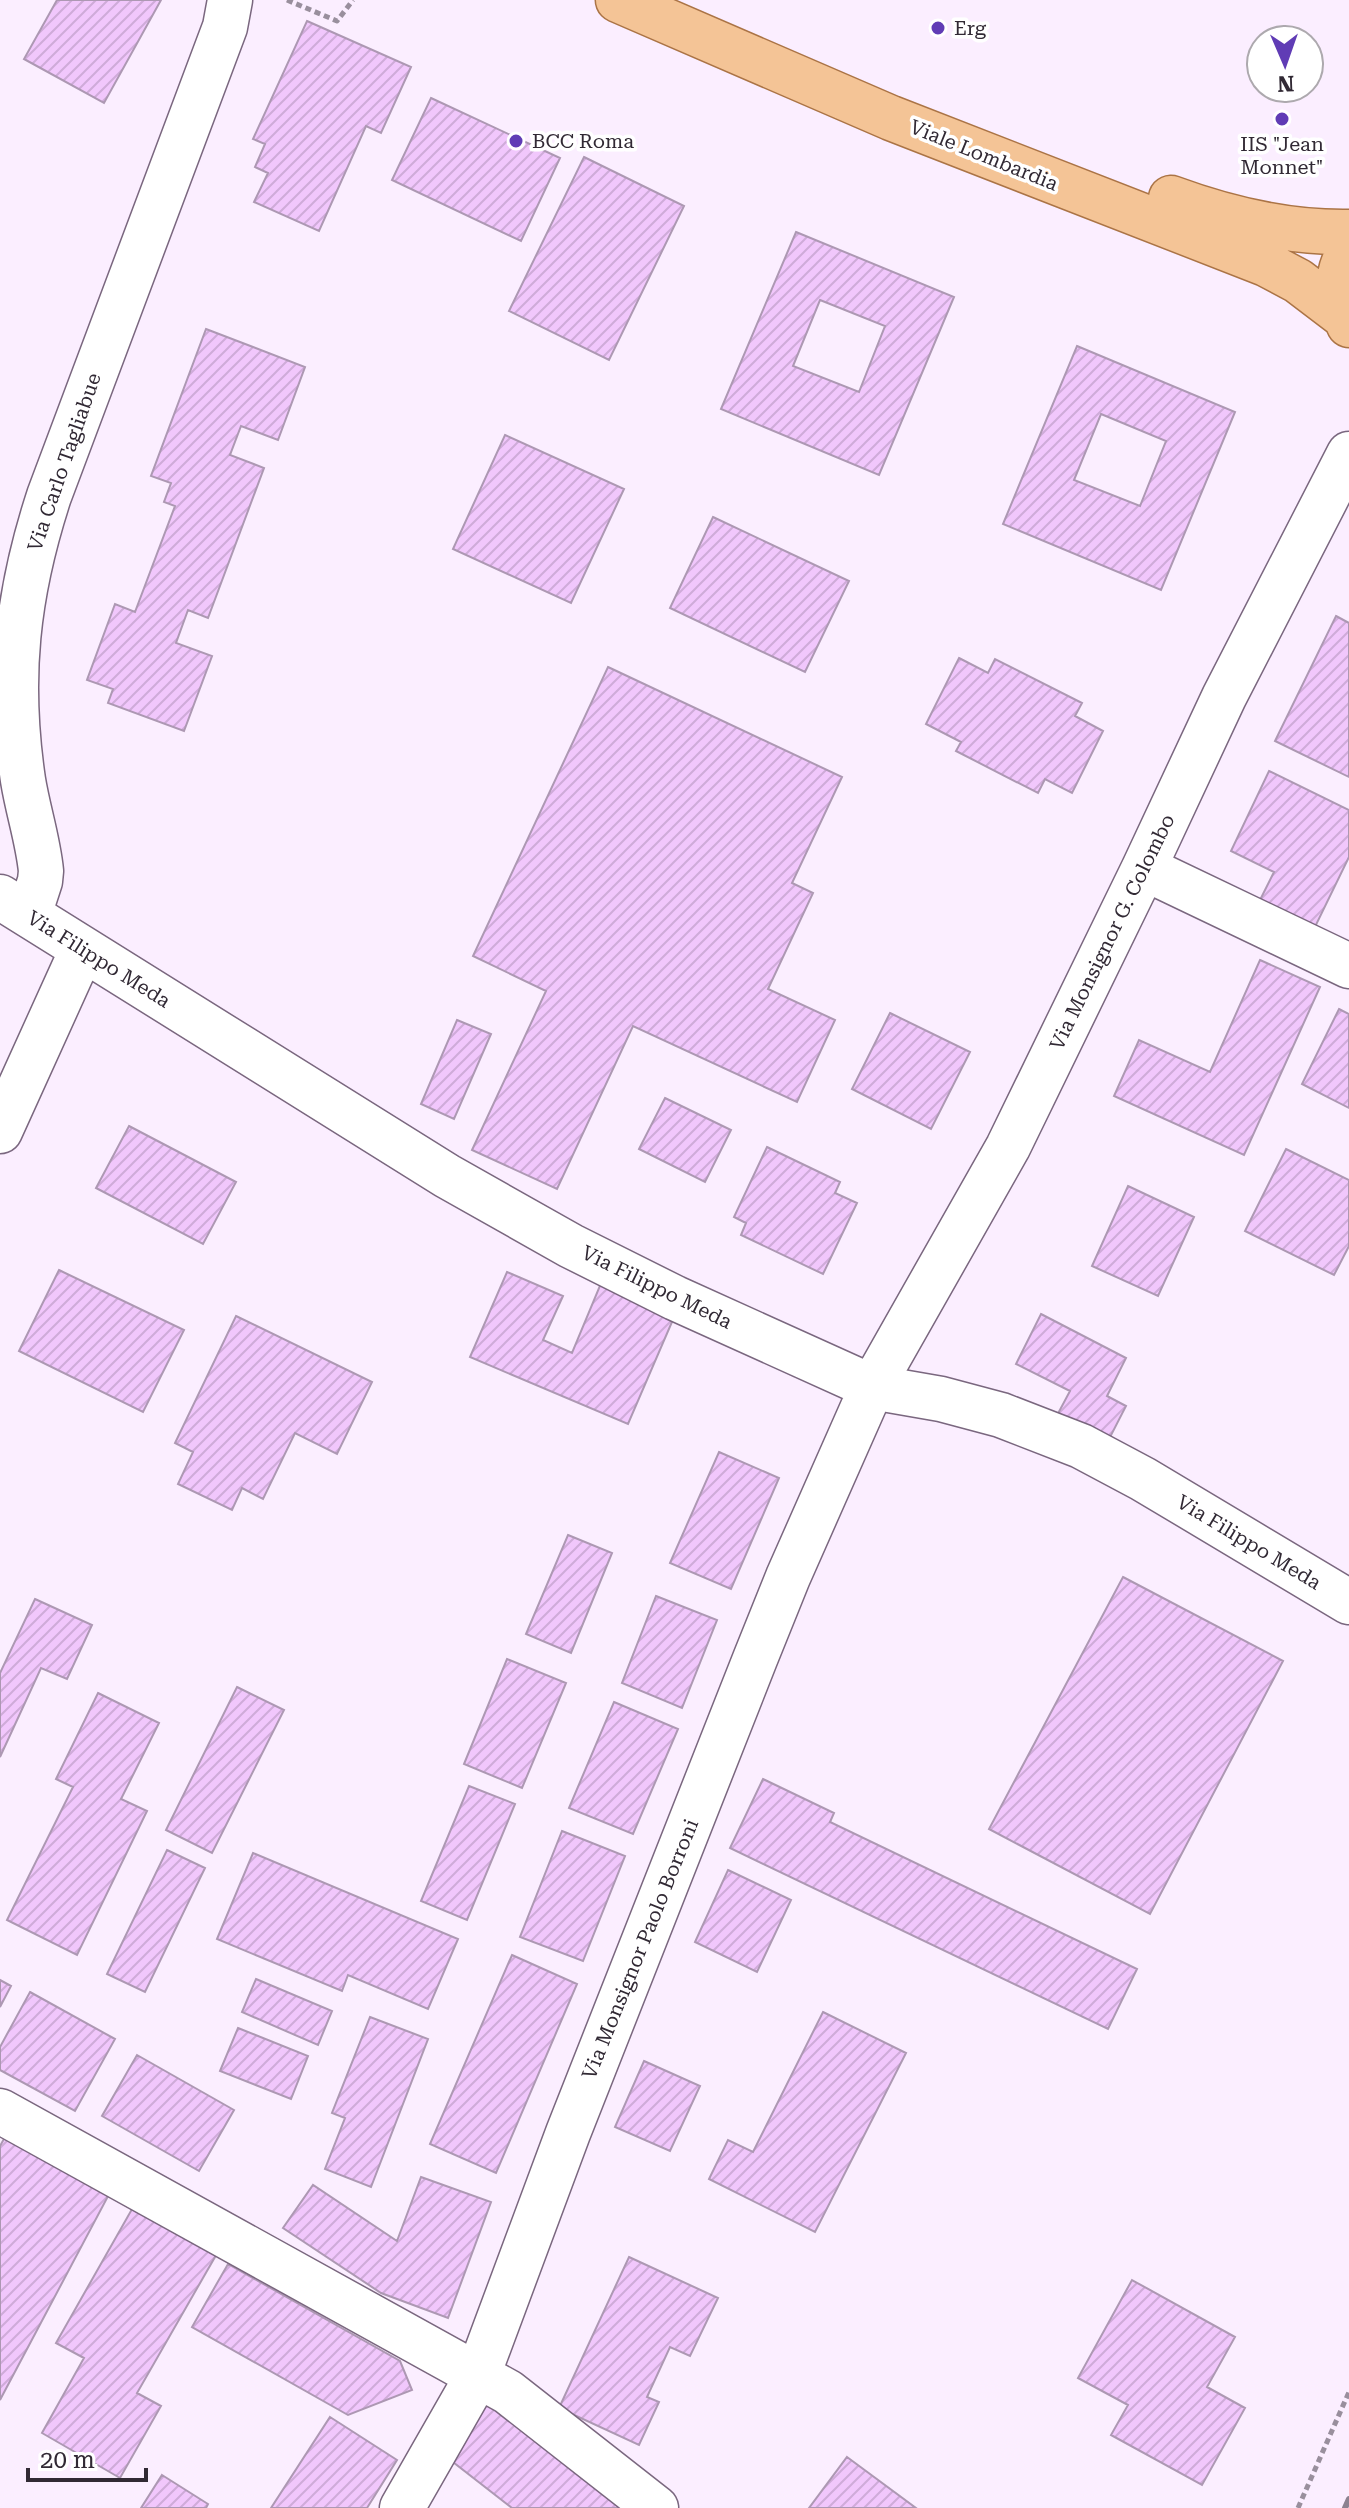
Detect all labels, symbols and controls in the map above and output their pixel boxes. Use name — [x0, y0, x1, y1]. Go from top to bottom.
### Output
place label: Erg — [954, 16, 987, 40]
marker: Erg — [929, 19, 947, 37]
north arrow — [1245, 24, 1325, 104]
text: N — [1277, 71, 1295, 96]
marker: IIS "Jean Monnet" — [1273, 110, 1291, 128]
street label: Viale Lombardia — [906, 114, 1062, 196]
place label: BCC Roma — [532, 129, 634, 153]
marker: BCC Roma — [507, 132, 525, 150]
place label: IIS "Jean Monnet" — [1240, 132, 1324, 179]
street label: Via Carlo Tagliabue — [22, 370, 106, 554]
street label: Via Monsignor G. Colombo — [1044, 810, 1180, 1054]
street label: Via Filippo Meda — [23, 905, 175, 1013]
street label: Via Filippo Meda — [578, 1240, 736, 1334]
street label: Via Filippo Meda — [1172, 1489, 1326, 1595]
street label: Via Monsignor Paolo Borroni — [577, 1815, 703, 2083]
scale bar — [28, 2432, 146, 2482]
text: 20 m — [40, 2446, 95, 2474]

